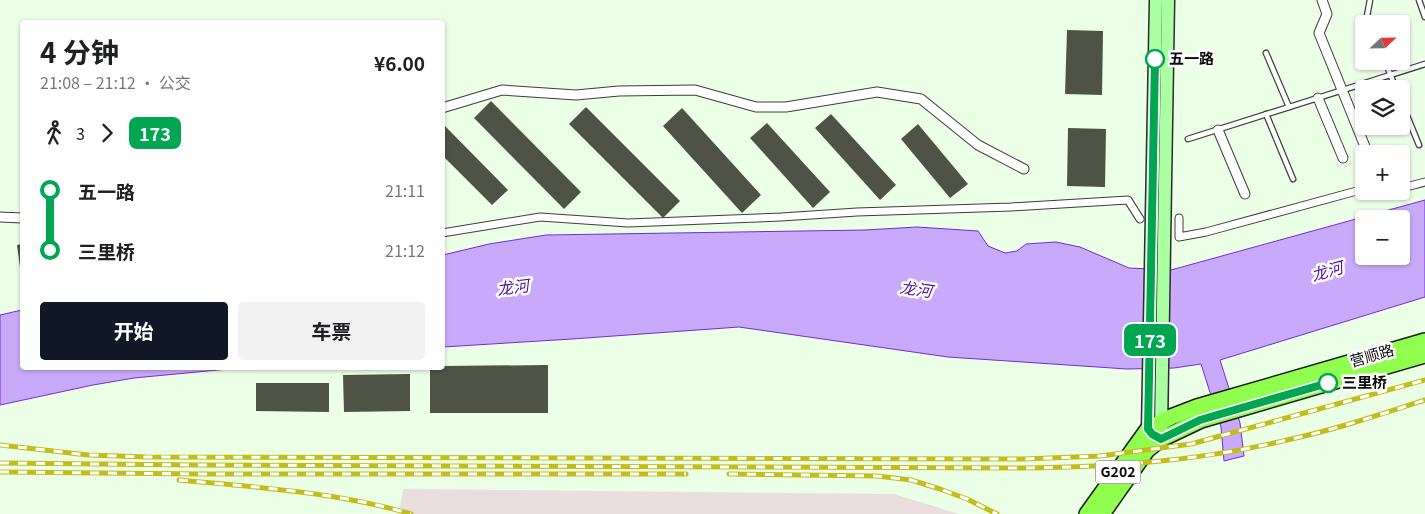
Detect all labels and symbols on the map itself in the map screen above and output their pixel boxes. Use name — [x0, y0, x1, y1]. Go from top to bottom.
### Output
north arrow — [1355, 15, 1410, 70]
place label: 五一路 — [1169, 47, 1214, 68]
marker: 五一路 — [1145, 49, 1165, 69]
water label: 龙河 — [1308, 253, 1348, 286]
water label: 龙河 — [496, 272, 533, 300]
water label: 龙河 — [899, 274, 937, 303]
line badge: 173 — [1121, 324, 1179, 356]
street label: 营顺路 — [1347, 338, 1396, 371]
place label: 三里桥 — [1342, 371, 1387, 392]
marker: 三里桥 — [1318, 373, 1338, 393]
road number: G202 — [1096, 461, 1140, 484]

